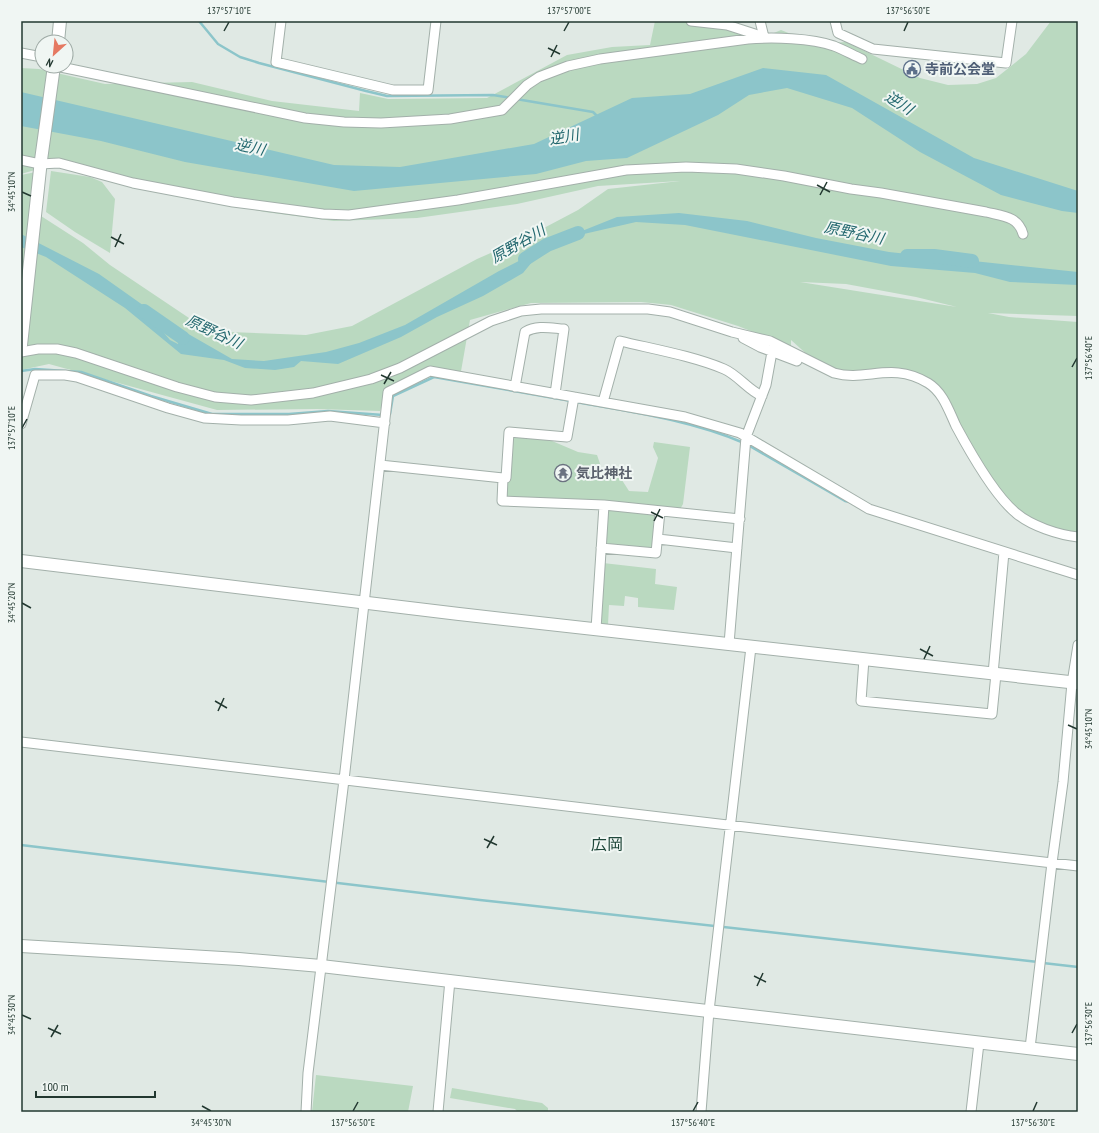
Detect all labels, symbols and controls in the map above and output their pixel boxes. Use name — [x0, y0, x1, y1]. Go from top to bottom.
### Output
text: 137°57'10"E — [207, 4, 251, 17]
text: 137°57'00"E — [547, 4, 591, 17]
text: 137°56'50"E — [886, 4, 930, 17]
north arrow — [34, 34, 74, 74]
text: N — [44, 55, 55, 70]
public building icon: 寺前公会堂 — [902, 59, 922, 79]
place label: 寺前公会堂 — [925, 60, 995, 78]
water label: 逆川 — [882, 87, 919, 120]
water label: 逆川 — [547, 124, 582, 148]
water label: 逆川 — [233, 134, 269, 159]
text: 34°45'10"N — [5, 172, 18, 212]
water label: 原野谷川 — [823, 217, 887, 248]
water label: 原野谷川 — [487, 219, 550, 267]
water label: 原野谷川 — [183, 310, 247, 354]
text: 137°56'40"E — [1082, 336, 1095, 380]
text: 137°57'10"E — [5, 406, 18, 450]
temple icon: 気比神社 — [553, 463, 573, 483]
place label: 気比神社 — [576, 464, 632, 482]
text: 34°45'20"N — [5, 583, 18, 623]
text: 34°45'10"N — [1082, 709, 1095, 749]
district label: 広岡 — [591, 834, 623, 854]
text: 34°45'30"N — [5, 995, 18, 1035]
text: 137°56'30"E — [1082, 1002, 1095, 1046]
scale bar — [36, 1073, 155, 1099]
text: 100 m — [42, 1079, 69, 1094]
text: 34°45'30"N — [191, 1116, 231, 1129]
text: 137°56'50"E — [331, 1116, 375, 1129]
text: 137°56'40"E — [671, 1116, 715, 1129]
text: 137°56'30"E — [1011, 1116, 1055, 1129]

